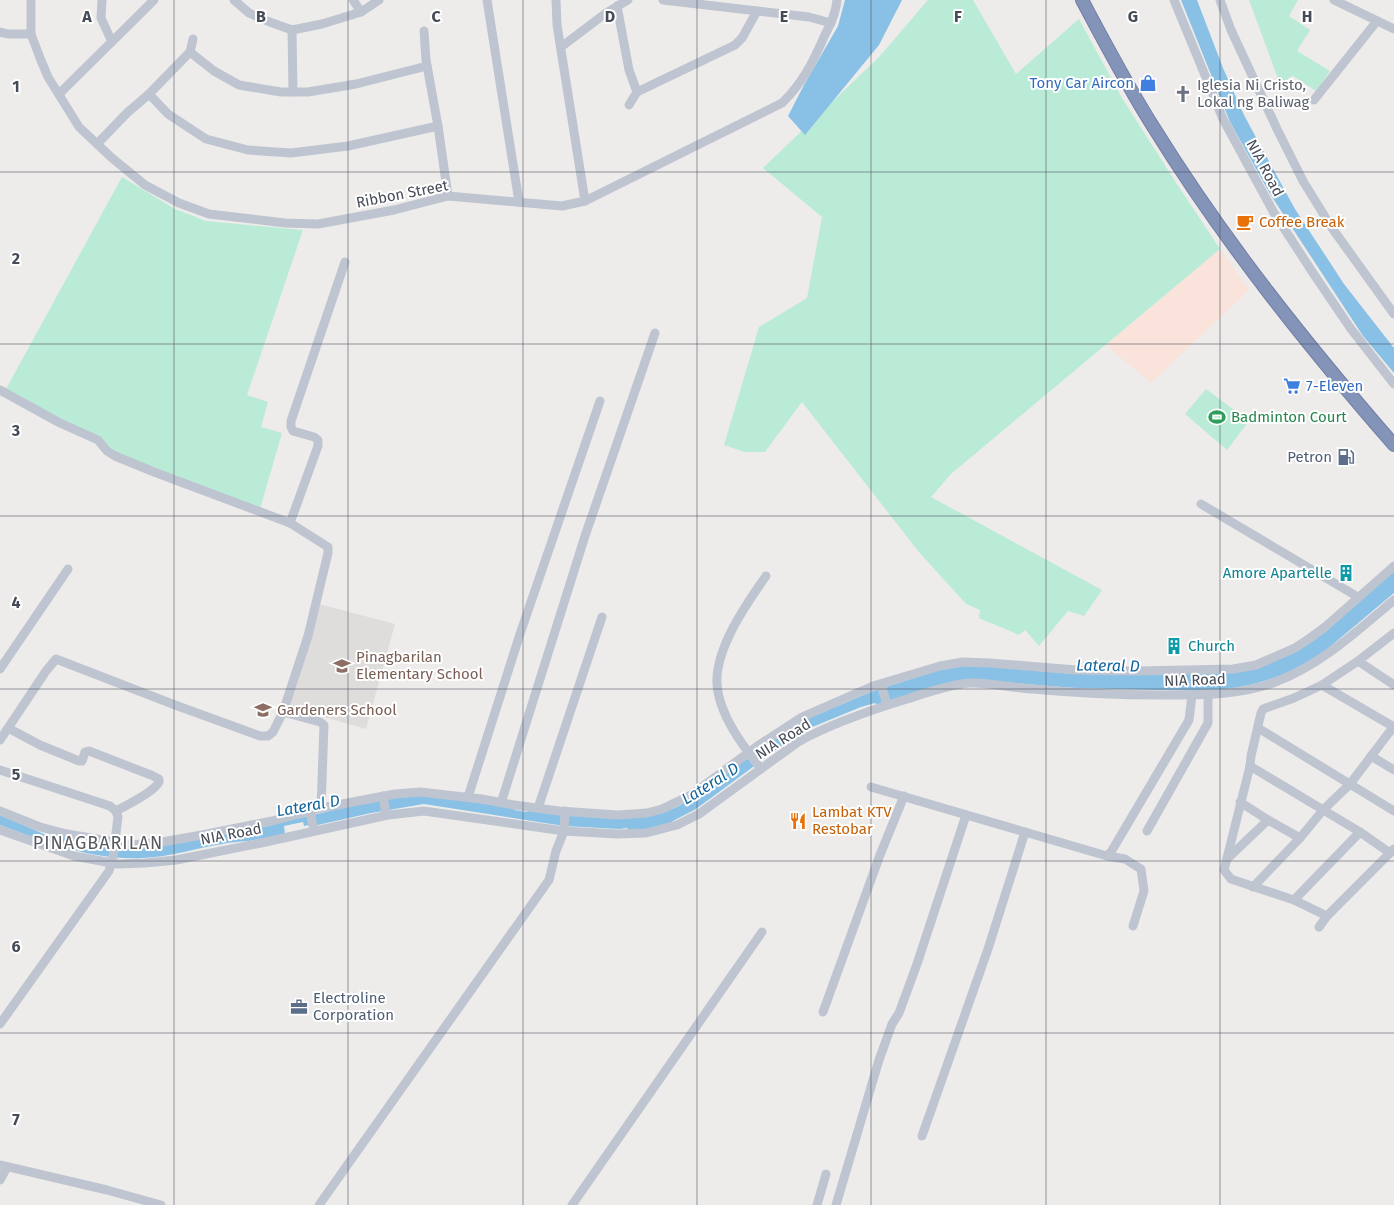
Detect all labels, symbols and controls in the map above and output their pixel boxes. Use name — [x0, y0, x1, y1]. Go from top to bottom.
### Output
text: A — [81, 7, 92, 26]
text: B — [256, 7, 266, 26]
text: C — [431, 7, 441, 26]
text: D — [605, 7, 615, 26]
text: E — [780, 7, 788, 26]
text: F — [954, 7, 962, 26]
text: G — [1128, 7, 1138, 26]
text: H — [1302, 7, 1312, 26]
shop icon: Tony Car Aircon — [1138, 73, 1158, 93]
place label: Tony Car Aircon — [1030, 74, 1134, 92]
place label: Iglesia Ni Cristo, Lokal ng Baliwag — [1197, 76, 1310, 111]
text: 1 — [12, 77, 20, 96]
church icon: Iglesia Ni Cristo, Lokal ng Baliwag — [1173, 84, 1193, 104]
street label: NIA Road — [1243, 136, 1287, 200]
street label: Ribbon Street — [354, 176, 450, 212]
cafe icon: Coffee Break — [1235, 212, 1255, 232]
place label: Coffee Break — [1259, 213, 1345, 231]
text: 2 — [12, 249, 20, 268]
supermarket icon: 7-Eleven — [1282, 376, 1302, 396]
place label: 7-Eleven — [1306, 377, 1363, 395]
sports icon: Badminton Court — [1207, 407, 1227, 427]
place label: Badminton Court — [1231, 408, 1347, 426]
text: 3 — [11, 421, 20, 440]
fuel station icon: Petron — [1336, 447, 1356, 467]
place label: Petron — [1287, 448, 1332, 466]
building icon: Amore Apartelle — [1336, 563, 1356, 583]
place label: Amore Apartelle — [1223, 564, 1332, 582]
text: 4 — [11, 593, 21, 612]
building icon: Church — [1164, 636, 1184, 656]
place label: Church — [1188, 637, 1235, 655]
place label: Pinagbarilan Elementary School — [356, 648, 484, 683]
water label: Lateral D — [1076, 655, 1140, 676]
school or university icon: Pinagbarilan Elementary School — [332, 656, 352, 676]
street label: NIA Road — [1164, 670, 1226, 690]
school or university icon: Gardeners School — [253, 700, 273, 720]
place label: Gardeners School — [277, 701, 397, 719]
street label: NIA Road — [752, 715, 814, 763]
water label: Lateral D — [678, 758, 742, 808]
text: 5 — [12, 765, 21, 784]
water label: Lateral D — [275, 791, 341, 820]
place label: Lambat KTV Restobar — [812, 803, 892, 838]
restaurant icon: Lambat KTV Restobar — [788, 811, 808, 831]
street label: NIA Road — [199, 819, 263, 849]
district label: PINAGBARILAN — [33, 832, 163, 854]
text: 6 — [11, 937, 21, 956]
place label: Electroline Corporation — [313, 989, 394, 1024]
office icon: Electroline Corporation — [289, 997, 309, 1017]
text: 7 — [12, 1110, 20, 1129]

